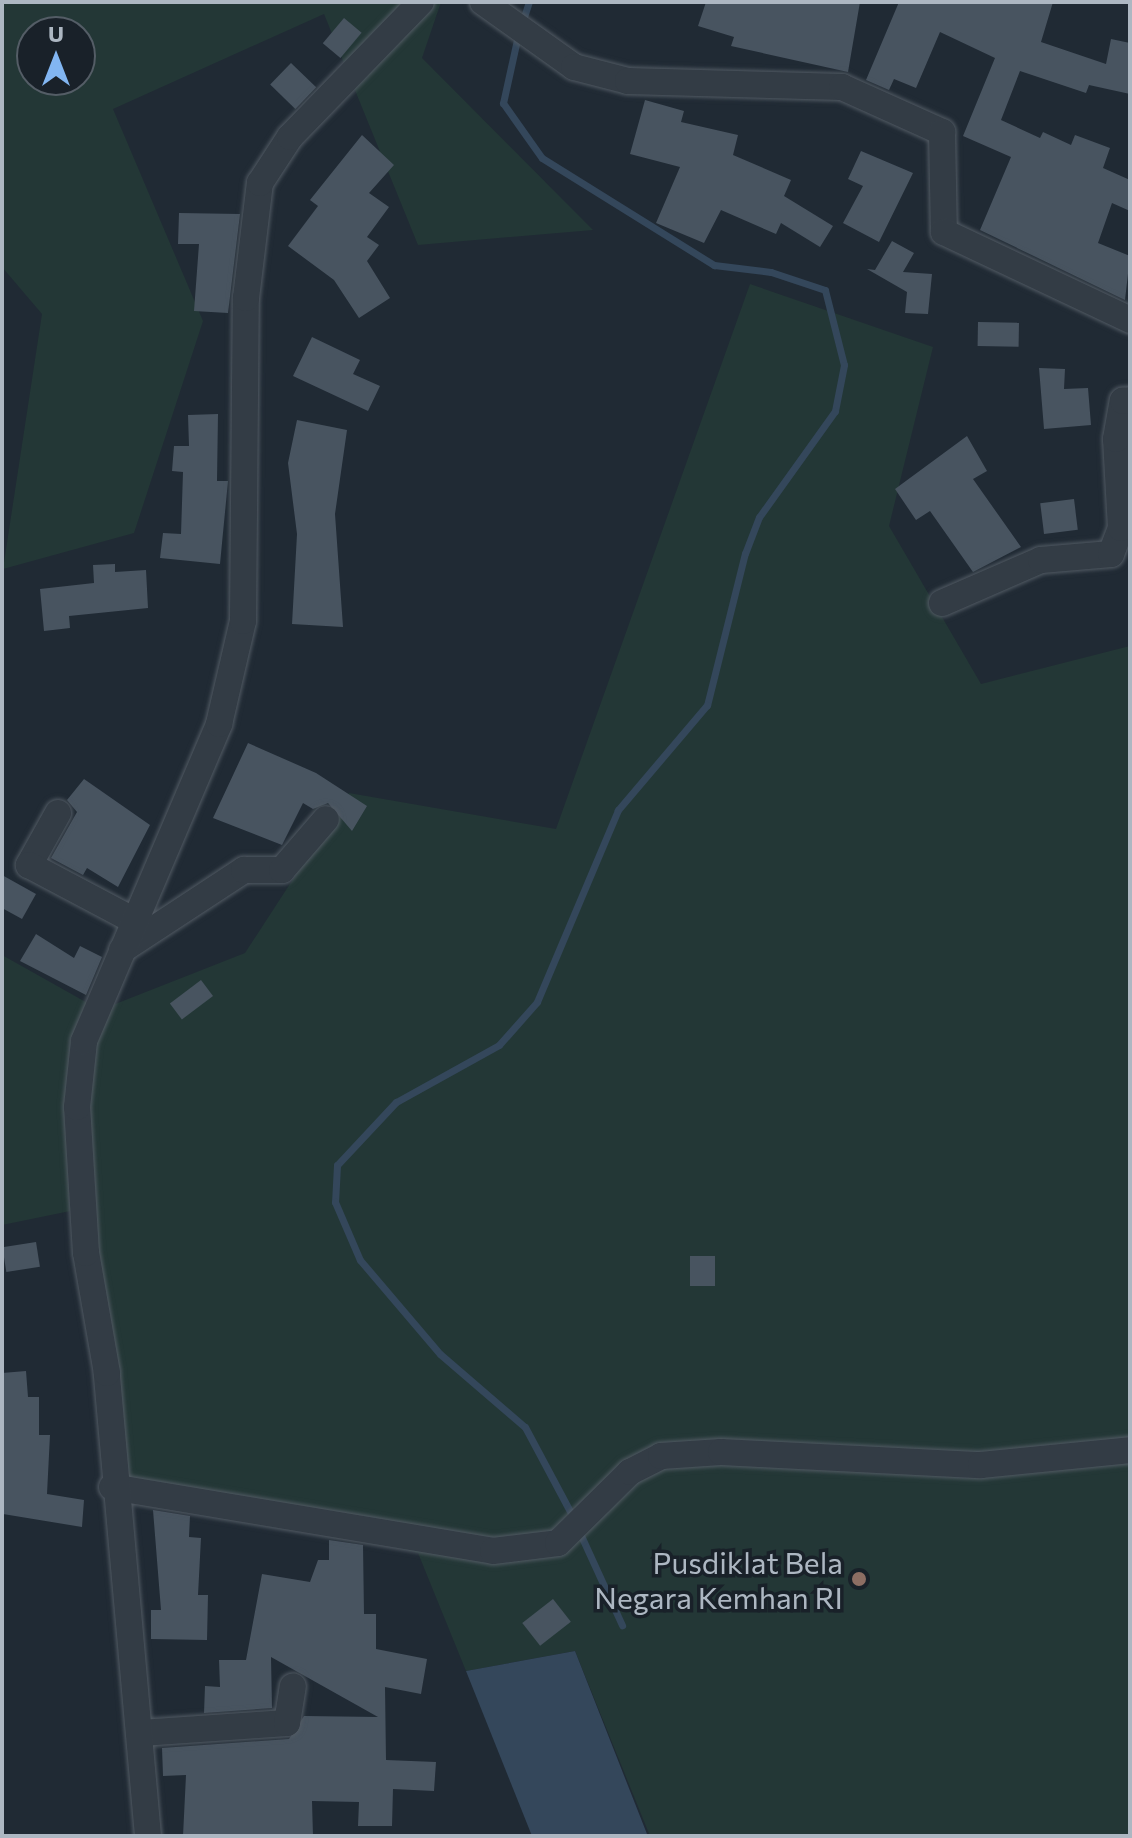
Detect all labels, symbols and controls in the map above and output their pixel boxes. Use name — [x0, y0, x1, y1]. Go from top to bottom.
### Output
north arrow — [16, 16, 96, 96]
text: U — [48, 20, 64, 47]
place label: Pusdiklat Bela Negara Kemhan RI — [594, 1544, 843, 1614]
marker: Pusdiklat Bela Negara Kemhan RI — [850, 1570, 868, 1588]

